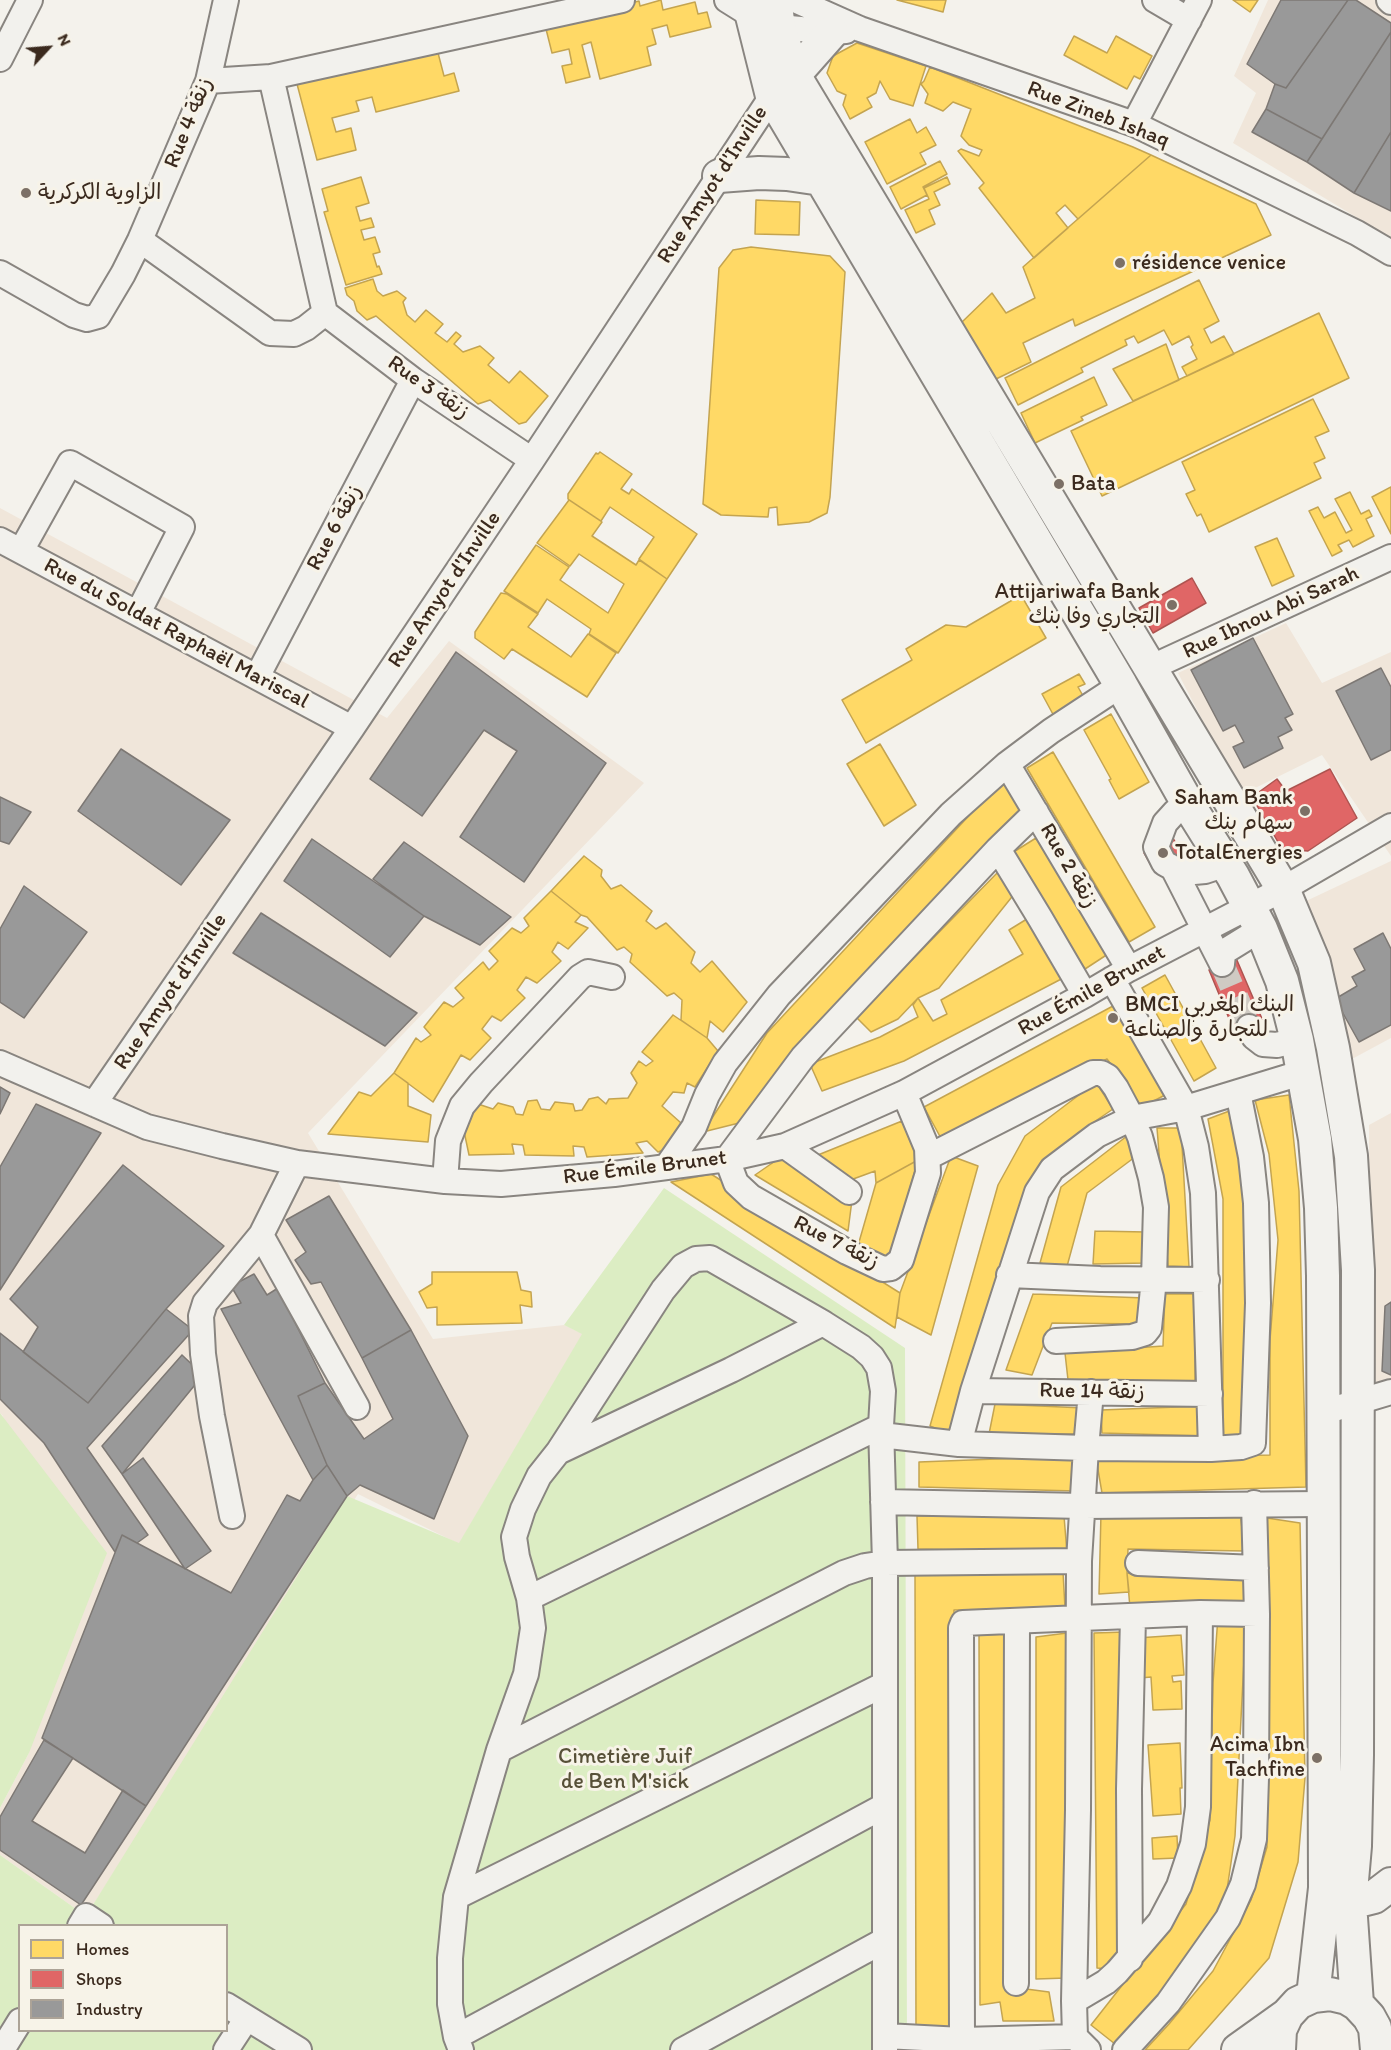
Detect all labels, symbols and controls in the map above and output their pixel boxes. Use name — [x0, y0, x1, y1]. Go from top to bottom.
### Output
north arrow — [18, 18, 78, 78]
text: N — [54, 31, 76, 49]
street label: Rue 4 زنقة — [159, 74, 219, 172]
street label: Rue Zineb Ishaq — [1023, 76, 1173, 154]
street label: Rue Amyot d'Inville — [652, 101, 774, 269]
place label: الزاوية الكركرية — [38, 180, 161, 206]
marker: الزاوية الكركرية — [19, 186, 33, 200]
place label: résidence venice — [1132, 250, 1286, 276]
marker: résidence venice — [1113, 256, 1127, 270]
street label: Rue 3 زنقة — [382, 350, 474, 426]
place label: Bata — [1071, 471, 1116, 497]
marker: Bata — [1052, 477, 1066, 491]
street label: Rue 6 زنقة — [301, 481, 369, 575]
street label: Rue Amyot d'Inville — [383, 507, 507, 673]
street label: Rue du Soldat Raphaël Mariscal — [39, 553, 313, 715]
street label: Rue Ibnou Abi Sarah — [1179, 561, 1363, 665]
place label: Attijariwafa Bank التجاري وفا بنك — [995, 579, 1160, 630]
marker: Attijariwafa Bank التجاري وفا بنك — [1165, 598, 1179, 612]
place label: Saham Bank سهام بنك — [1175, 785, 1293, 836]
marker: Saham Bank سهام بنك — [1298, 804, 1312, 818]
street label: Rue 2 زنقة — [1033, 819, 1103, 913]
place label: TotalEnergies — [1175, 840, 1303, 866]
marker: TotalEnergies — [1156, 846, 1170, 860]
street label: Rue Amyot d'Inville — [109, 909, 233, 1075]
street label: Rue Émile Brunet — [1014, 940, 1170, 1042]
place label: BMCI البنك المغربي للتجارة والصناعة — [1125, 992, 1294, 1044]
marker: BMCI البنك المغربي للتجارة والصناعة — [1106, 1011, 1120, 1025]
street label: Rue Émile Brunet — [562, 1145, 728, 1191]
street label: Rue 7 زنقة — [789, 1210, 883, 1276]
street label: Rue 14 زنقة — [1039, 1378, 1145, 1406]
place label: Acima Ibn Tachfine — [1210, 1732, 1305, 1784]
park label: Cimetière Juif de Ben M'sick — [558, 1744, 692, 1796]
marker: Acima Ibn Tachfine — [1310, 1751, 1324, 1765]
legend — [18, 1924, 228, 2032]
text: Homes — [76, 1938, 129, 1960]
text: Shops — [76, 1968, 122, 1990]
text: Industry — [76, 1998, 143, 2020]

